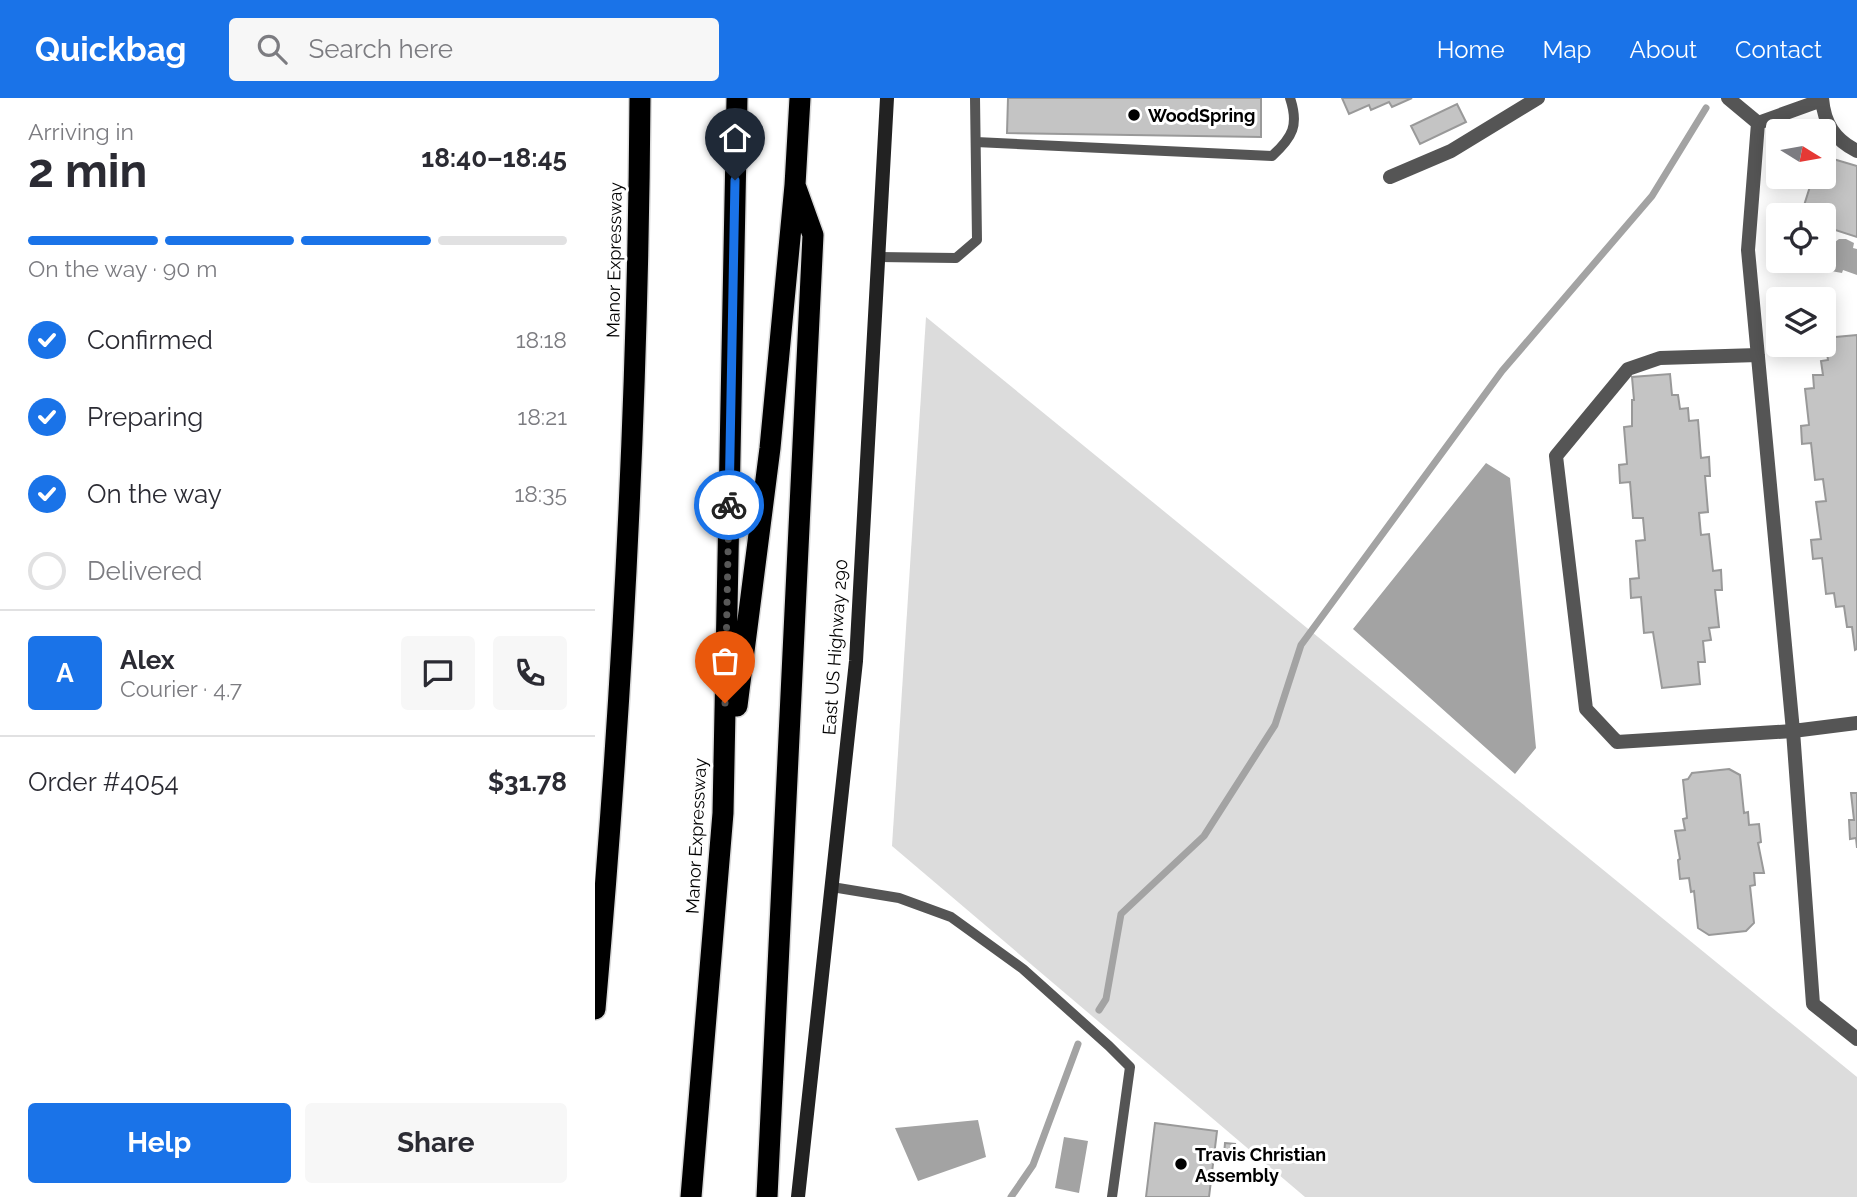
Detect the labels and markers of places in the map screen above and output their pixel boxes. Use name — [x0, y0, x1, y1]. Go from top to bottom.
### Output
place label: WoodSpring — [1148, 105, 1255, 126]
marker: WoodSpring — [1126, 107, 1142, 123]
pin — [705, 108, 765, 180]
pin — [695, 631, 755, 703]
place label: Travis Christian Assembly — [1195, 1144, 1326, 1186]
marker: Travis Christian Assembly — [1173, 1156, 1189, 1172]

